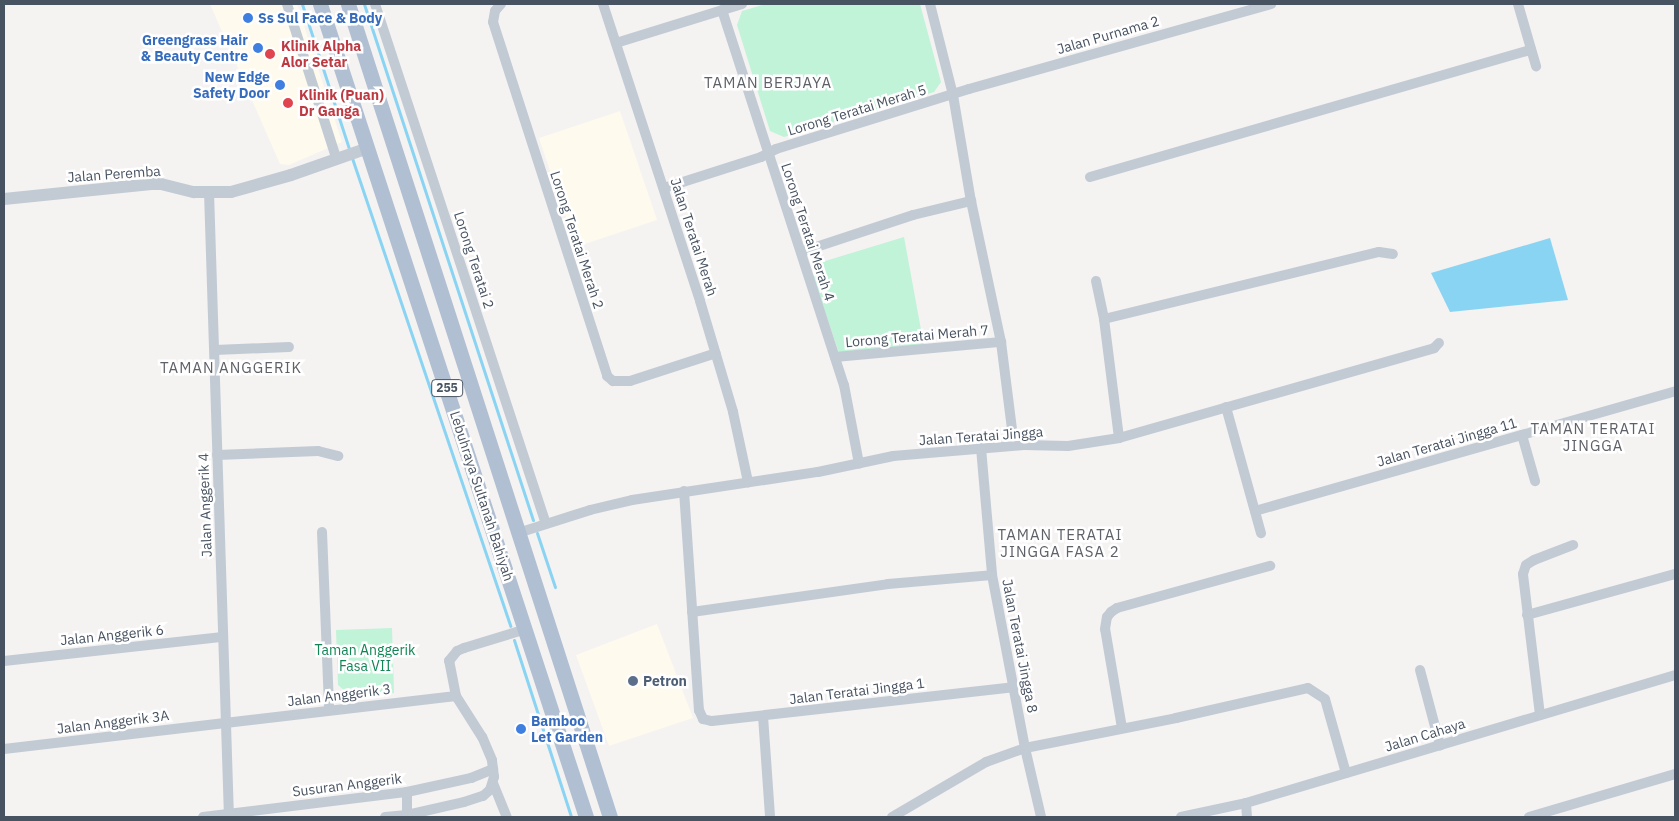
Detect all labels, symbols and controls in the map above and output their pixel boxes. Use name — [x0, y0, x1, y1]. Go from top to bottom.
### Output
place label: Ss Sul Face & Body — [258, 10, 382, 26]
marker: Ss Sul Face & Body — [242, 12, 254, 24]
street label: Jalan Purnama 2 — [1055, 12, 1161, 58]
place label: Greengrass Hair & Beauty Centre — [141, 32, 248, 64]
place label: Klinik Alpha Alor Setar — [281, 38, 361, 70]
marker: Greengrass Hair & Beauty Centre — [252, 42, 264, 54]
marker: Klinik Alpha Alor Setar — [263, 47, 277, 61]
place label: New Edge Safety Door — [193, 69, 270, 102]
district label: TAMAN BERJAYA — [702, 74, 834, 92]
marker: New Edge Safety Door — [274, 79, 286, 91]
street label: Lorong Teratai Merah 5 — [786, 81, 928, 139]
place label: Klinik (Puan) Dr Ganga — [299, 87, 384, 120]
marker: Klinik (Puan) Dr Ganga — [281, 96, 295, 110]
street label: Lorong Teratai Merah 4 — [778, 161, 838, 303]
street label: Jalan Peremba — [67, 162, 161, 186]
street label: Lorong Teratai Merah 2 — [547, 169, 607, 311]
street label: Jalan Teratai Merah — [667, 176, 721, 298]
street label: Lorong Teratai 2 — [450, 209, 498, 311]
street label: Lorong Teratai Merah 7 — [845, 321, 989, 351]
district label: TAMAN ANGGERIK — [158, 359, 304, 377]
road number: 255 — [431, 378, 463, 398]
street label: Lebuhraya Sultanah Bahiyah — [447, 409, 517, 583]
street label: Jalan Teratai Jingga 11 — [1375, 414, 1519, 470]
district label: TAMAN TERATAI JINGGA — [1529, 419, 1657, 454]
street label: Jalan Teratai Jingga — [918, 423, 1044, 449]
street label: Jalan Anggerik 4 — [195, 453, 215, 557]
district label: TAMAN TERATAI JINGGA FASA 2 — [996, 525, 1124, 560]
street label: Jalan Teratai Jingga 8 — [999, 578, 1041, 714]
street label: Jalan Anggerik 6 — [59, 621, 165, 649]
park label: Taman Anggerik Fasa VII — [315, 642, 415, 674]
place label: Petron — [643, 673, 687, 689]
street label: Jalan Teratai Jingga 1 — [788, 674, 926, 708]
marker: Petron — [627, 675, 639, 687]
street label: Jalan Anggerik 3 — [286, 680, 392, 710]
street label: Jalan Anggerik 3A — [56, 707, 170, 737]
place label: Bamboo Let Garden — [531, 713, 603, 746]
street label: Jalan Cahaya — [1383, 715, 1467, 755]
marker: Bamboo Let Garden — [515, 723, 527, 735]
street label: Susuran Anggerik — [291, 770, 403, 800]

